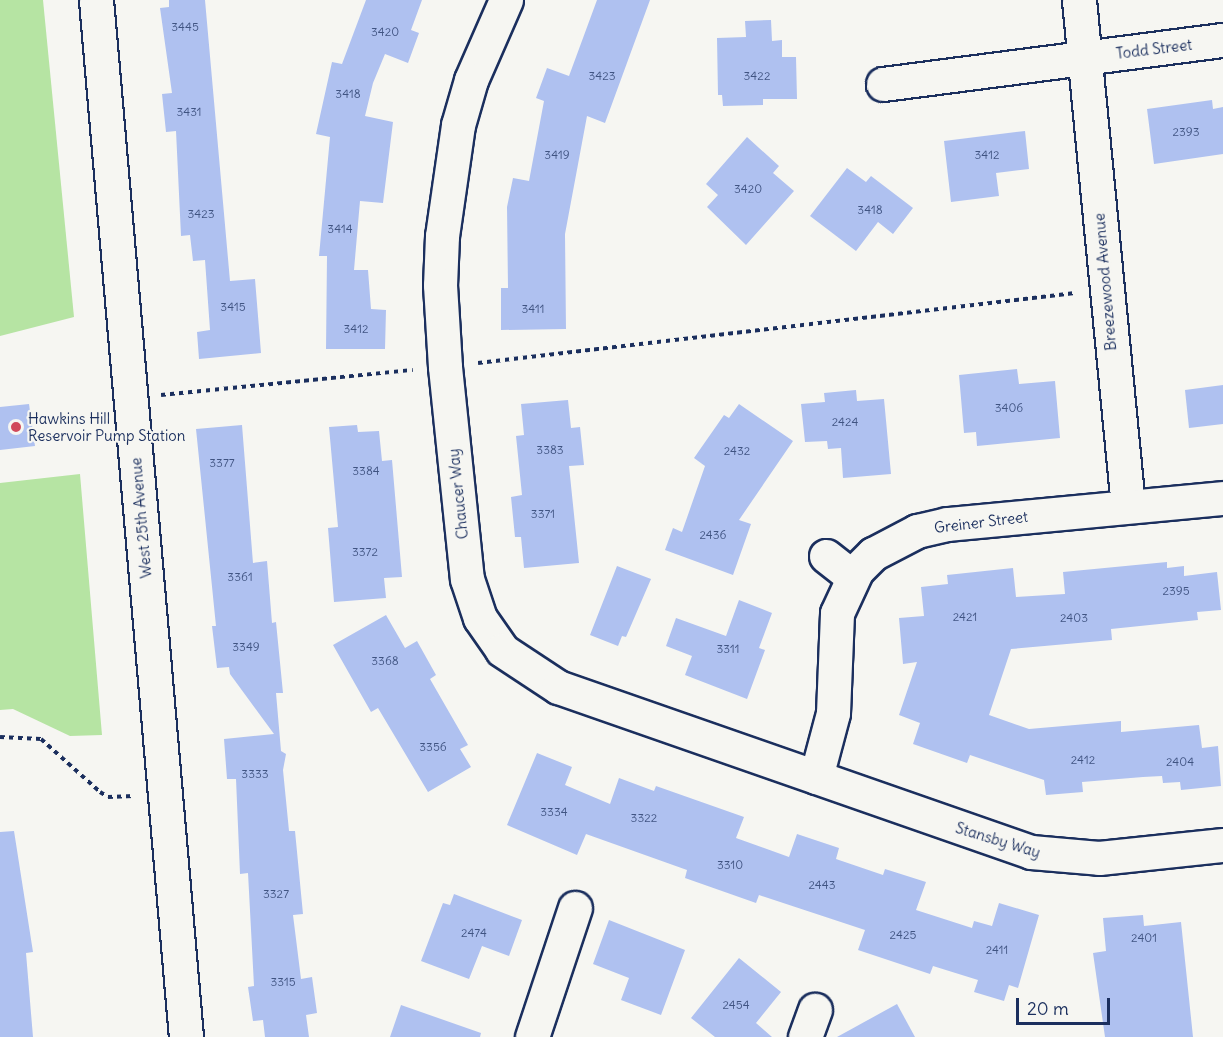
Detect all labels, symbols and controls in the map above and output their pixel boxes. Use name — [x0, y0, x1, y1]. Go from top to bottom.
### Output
house number: 3445 — [171, 20, 199, 34]
house number: 3420 — [371, 25, 399, 39]
street label: Todd Street — [1115, 35, 1193, 63]
house number: 3423 — [588, 69, 616, 83]
house number: 3422 — [744, 69, 770, 83]
house number: 3418 — [335, 87, 361, 101]
house number: 3431 — [176, 105, 202, 119]
house number: 2393 — [1172, 125, 1200, 139]
house number: 3419 — [544, 148, 570, 162]
house number: 3412 — [975, 148, 999, 162]
house number: 3420 — [734, 182, 762, 196]
house number: 3418 — [857, 203, 883, 217]
house number: 3423 — [187, 207, 215, 221]
street label: Breezewood Avenue — [1090, 212, 1120, 352]
house number: 3414 — [327, 222, 353, 236]
house number: 3415 — [220, 300, 246, 314]
house number: 3411 — [521, 302, 545, 316]
house number: 3412 — [344, 322, 368, 336]
house number: 3406 — [995, 401, 1023, 415]
place label: Hawkins Hill Reservoir Pump Station — [28, 409, 185, 444]
house number: 2424 — [832, 415, 858, 429]
marker: Hawkins Hill Reservoir Pump Station — [9, 420, 23, 434]
house number: 3383 — [536, 443, 564, 457]
house number: 2432 — [724, 444, 750, 458]
street label: Chaucer Way — [444, 448, 472, 540]
house number: 3377 — [209, 456, 235, 470]
street label: West 25th Avenue — [127, 457, 155, 579]
house number: 3384 — [352, 464, 380, 478]
house number: 3371 — [531, 507, 555, 521]
street label: Greiner Street — [933, 507, 1029, 537]
house number: 2436 — [699, 528, 727, 542]
house number: 3372 — [352, 545, 378, 559]
house number: 3361 — [227, 570, 253, 584]
house number: 2395 — [1162, 584, 1190, 598]
house number: 2421 — [953, 610, 977, 624]
house number: 2403 — [1060, 611, 1088, 625]
house number: 3349 — [232, 640, 260, 654]
house number: 3311 — [716, 642, 740, 656]
house number: 3368 — [371, 654, 399, 668]
house number: 3356 — [419, 740, 447, 754]
house number: 2412 — [1071, 753, 1095, 767]
house number: 2404 — [1166, 755, 1194, 769]
house number: 3333 — [241, 767, 269, 781]
house number: 3334 — [540, 805, 568, 819]
house number: 3322 — [631, 811, 657, 825]
street label: Stansby Way — [953, 819, 1043, 861]
house number: 3310 — [717, 858, 743, 872]
house number: 2443 — [808, 878, 836, 892]
house number: 3327 — [263, 887, 289, 901]
house number: 2474 — [461, 926, 487, 940]
house number: 2425 — [890, 928, 916, 942]
house number: 2401 — [1131, 931, 1157, 945]
house number: 2411 — [986, 943, 1008, 957]
house number: 3315 — [270, 975, 296, 989]
scale bar — [1019, 986, 1114, 1024]
text: 20 m — [1027, 997, 1069, 1020]
house number: 2454 — [722, 998, 750, 1012]

